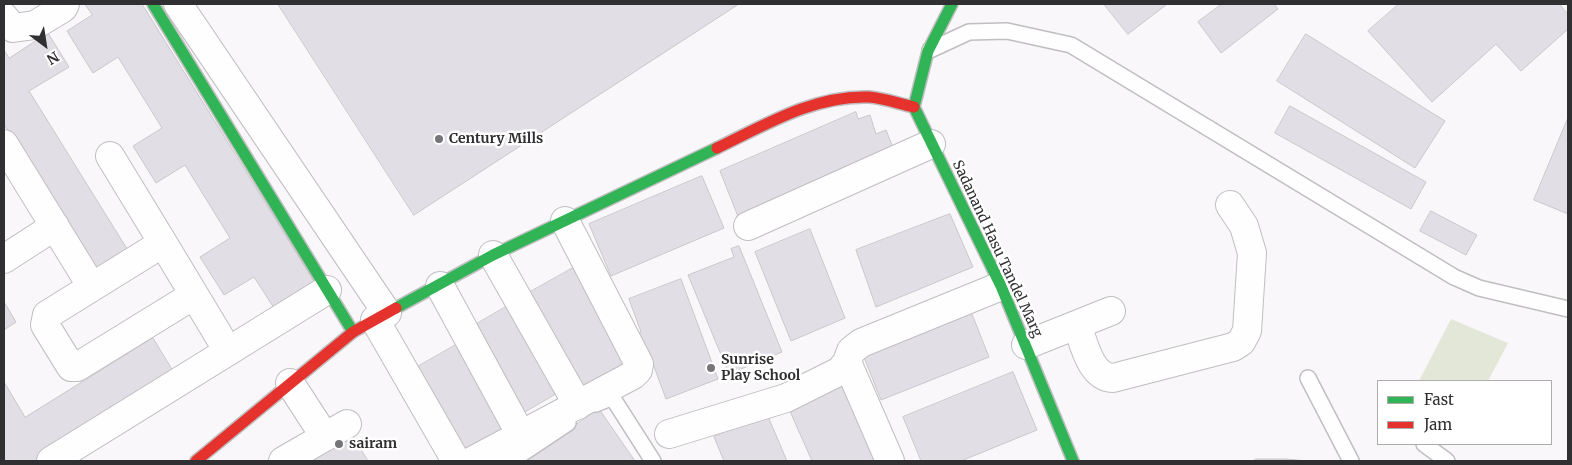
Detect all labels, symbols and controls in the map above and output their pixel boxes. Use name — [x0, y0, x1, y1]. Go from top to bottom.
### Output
north arrow — [20, 20, 70, 70]
text: N — [43, 47, 62, 68]
place label: Century Mills — [449, 131, 543, 147]
marker: Century Mills — [433, 133, 445, 145]
street label: Sadanand Hasu Tandel Marg — [949, 158, 1045, 340]
place label: Sunrise Play School — [721, 352, 800, 384]
marker: Sunrise Play School — [705, 362, 717, 374]
legend — [1377, 380, 1552, 445]
text: Fast — [1424, 390, 1454, 409]
text: Jam — [1424, 415, 1452, 434]
place label: sairam — [349, 436, 397, 452]
marker: sairam — [333, 438, 345, 450]

